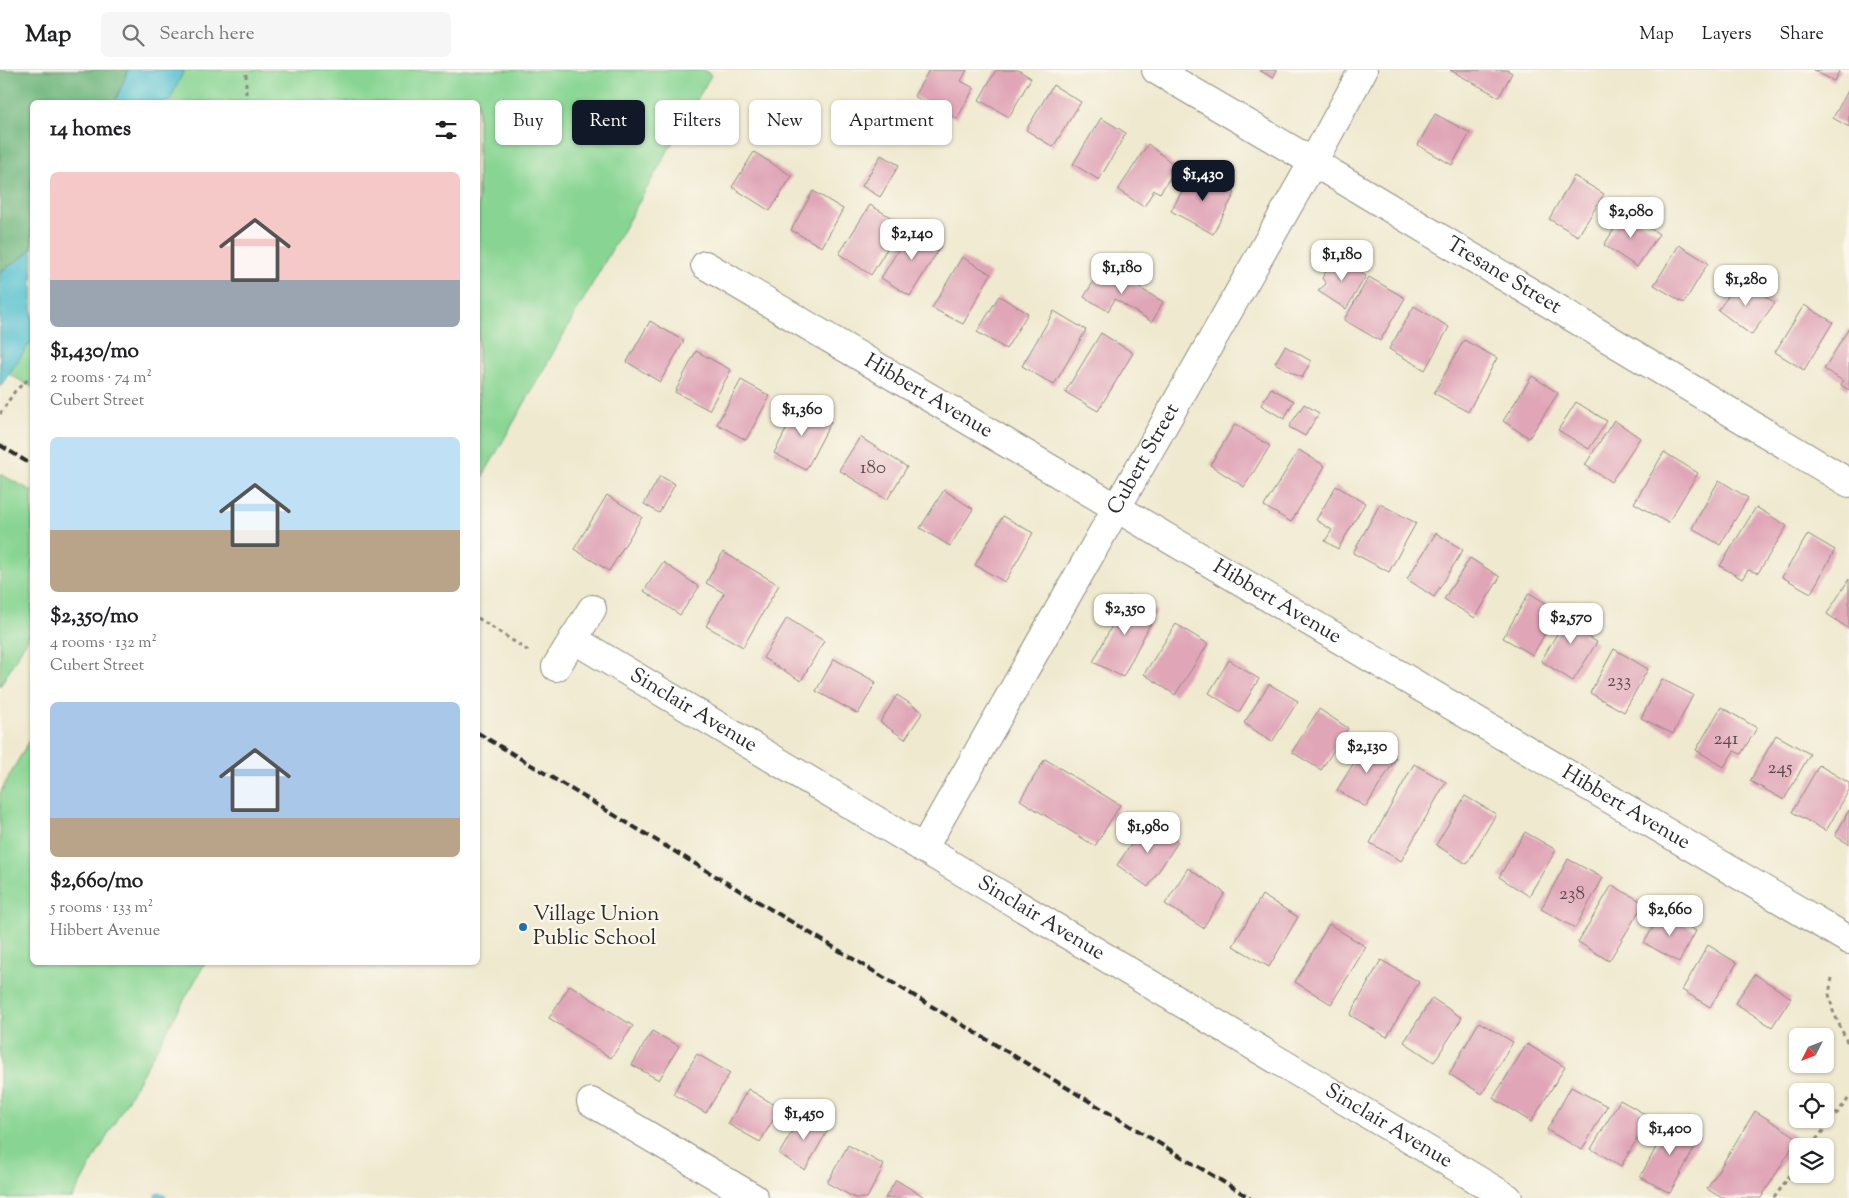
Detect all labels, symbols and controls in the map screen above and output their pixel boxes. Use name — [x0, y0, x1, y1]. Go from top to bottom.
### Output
search box — [101, 12, 451, 57]
text: Map — [25, 18, 71, 52]
icon: search — [119, 21, 147, 49]
text: Search here — [159, 21, 255, 48]
text: Map — [1639, 22, 1674, 48]
text: Layers — [1702, 22, 1752, 48]
text: Share — [1780, 22, 1824, 48]
chip: Buy — [495, 100, 562, 145]
chip: Rent — [572, 100, 645, 145]
chip: Filters — [655, 100, 739, 145]
chip: New — [749, 100, 821, 145]
chip: Apartment — [831, 100, 952, 145]
text: 14 homes — [50, 115, 131, 145]
icon: filters — [432, 116, 460, 144]
pin: $1,430 — [1162, 160, 1244, 202]
text: $1,430 — [1183, 164, 1223, 187]
pin: $2,080 — [1590, 196, 1672, 239]
text: $2,080 — [1609, 201, 1653, 224]
icon: home — [210, 205, 300, 295]
pin: $2,140 — [871, 218, 953, 261]
text: $2,140 — [891, 223, 933, 246]
street label: Tresane Street — [1440, 230, 1567, 322]
pin: $1,180 — [1301, 240, 1383, 282]
text: $1,180 — [1322, 244, 1362, 267]
pin: $1,180 — [1081, 252, 1163, 295]
text: $1,180 — [1102, 257, 1142, 280]
pin: $1,280 — [1705, 264, 1787, 307]
text: $1,280 — [1725, 269, 1767, 292]
text: $1,430/mo — [50, 337, 139, 367]
street label: Hibbert Avenue — [858, 347, 998, 446]
text: 2 rooms · 74 m² — [50, 367, 152, 390]
text: Cubert Street — [50, 390, 144, 413]
pin: $1,360 — [761, 394, 843, 437]
street label: Cubert Street — [1101, 398, 1188, 521]
text: $1,360 — [782, 399, 822, 422]
house number: 180 — [860, 455, 886, 482]
icon: home — [210, 470, 300, 560]
street label: Hibbert Avenue — [1207, 553, 1347, 652]
pin: $2,350 — [1084, 594, 1166, 636]
text: $2,350 — [1105, 598, 1145, 621]
text: $2,350/mo — [50, 602, 139, 632]
pin: $2,570 — [1530, 602, 1612, 645]
text: $2,570 — [1550, 607, 1592, 630]
text: 4 rooms · 132 m² — [50, 632, 157, 655]
text: Cubert Street — [50, 655, 144, 678]
street label: Sinclair Avenue — [624, 661, 763, 761]
house number: 233 — [1607, 668, 1631, 695]
house number: 241 — [1714, 726, 1739, 753]
pin: $2,130 — [1326, 732, 1408, 774]
icon: home — [210, 735, 300, 825]
text: $2,130 — [1347, 736, 1387, 759]
house number: 245 — [1768, 755, 1793, 782]
street label: Hibbert Avenue — [1556, 759, 1696, 858]
pin: $1,980 — [1107, 812, 1189, 854]
text: $1,980 — [1127, 816, 1169, 839]
text: $2,660/mo — [50, 867, 143, 897]
street label: Sinclair Avenue — [971, 869, 1110, 969]
house number: 238 — [1559, 881, 1585, 908]
pin: $2,660 — [1629, 894, 1711, 937]
text: 5 rooms · 133 m² — [50, 897, 153, 920]
text: $2,660 — [1648, 899, 1692, 922]
place label: Village Union Public School — [533, 900, 659, 954]
text: Hibbert Avenue — [50, 920, 160, 943]
marker: Village Union Public School — [517, 921, 529, 933]
north arrow — [1789, 1028, 1834, 1072]
map controls — [1789, 1028, 1834, 1183]
street label: Sinclair Avenue — [1319, 1077, 1458, 1176]
button: locate — [1789, 1083, 1834, 1128]
pin: $1,450 — [763, 1098, 845, 1141]
text: $1,450 — [784, 1103, 824, 1126]
pin: $1,400 — [1629, 1114, 1711, 1156]
text: $1,400 — [1649, 1118, 1691, 1141]
button: layers — [1789, 1138, 1834, 1183]

